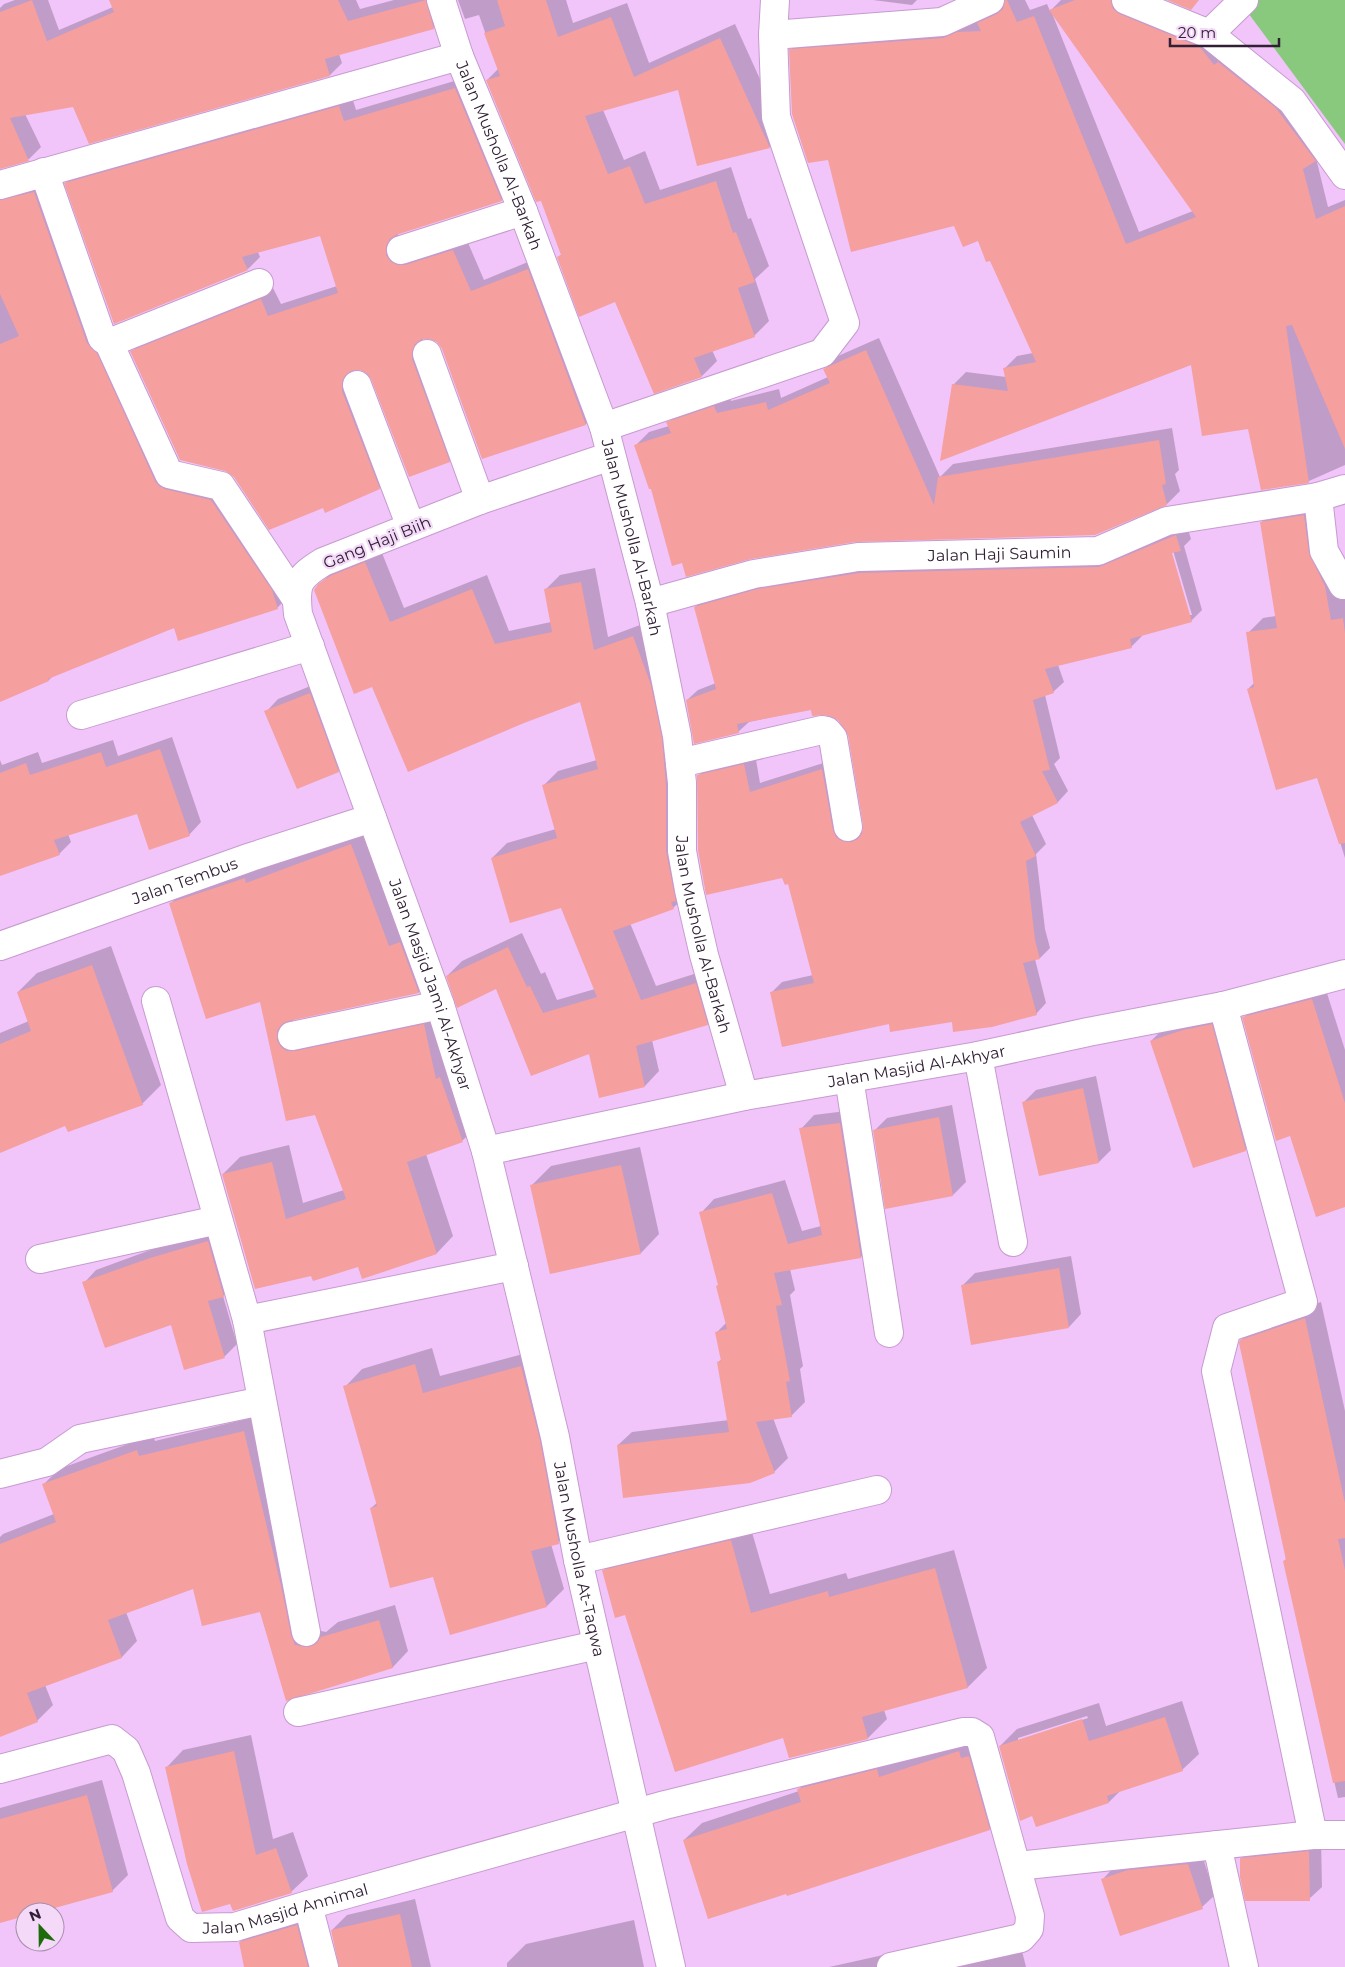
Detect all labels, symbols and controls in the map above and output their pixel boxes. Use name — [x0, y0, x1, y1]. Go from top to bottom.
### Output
scale bar — [1170, 15, 1279, 47]
text: 20 m — [1178, 23, 1216, 42]
street label: Jalan Musholla Al-Barkah — [452, 57, 546, 253]
street label: Jalan Musholla Al-Barkah — [597, 436, 665, 638]
street label: Gang Haji Biih — [321, 512, 434, 573]
street label: Jalan Haji Saumin — [926, 543, 1072, 565]
street label: Jalan Musholla Al-Barkah — [672, 835, 735, 1036]
street label: Jalan Tembus — [129, 853, 240, 909]
street label: Jalan Masjid Jami Al-Akhyar — [385, 875, 475, 1093]
street label: Jalan Masjid Al-Akhyar — [825, 1041, 1007, 1092]
street label: Jalan Musholla At-Taqwa — [550, 1459, 609, 1659]
street label: Jalan Masjid Annimal — [201, 1880, 370, 1938]
north arrow — [15, 1902, 65, 1952]
text: N — [27, 1904, 44, 1925]

